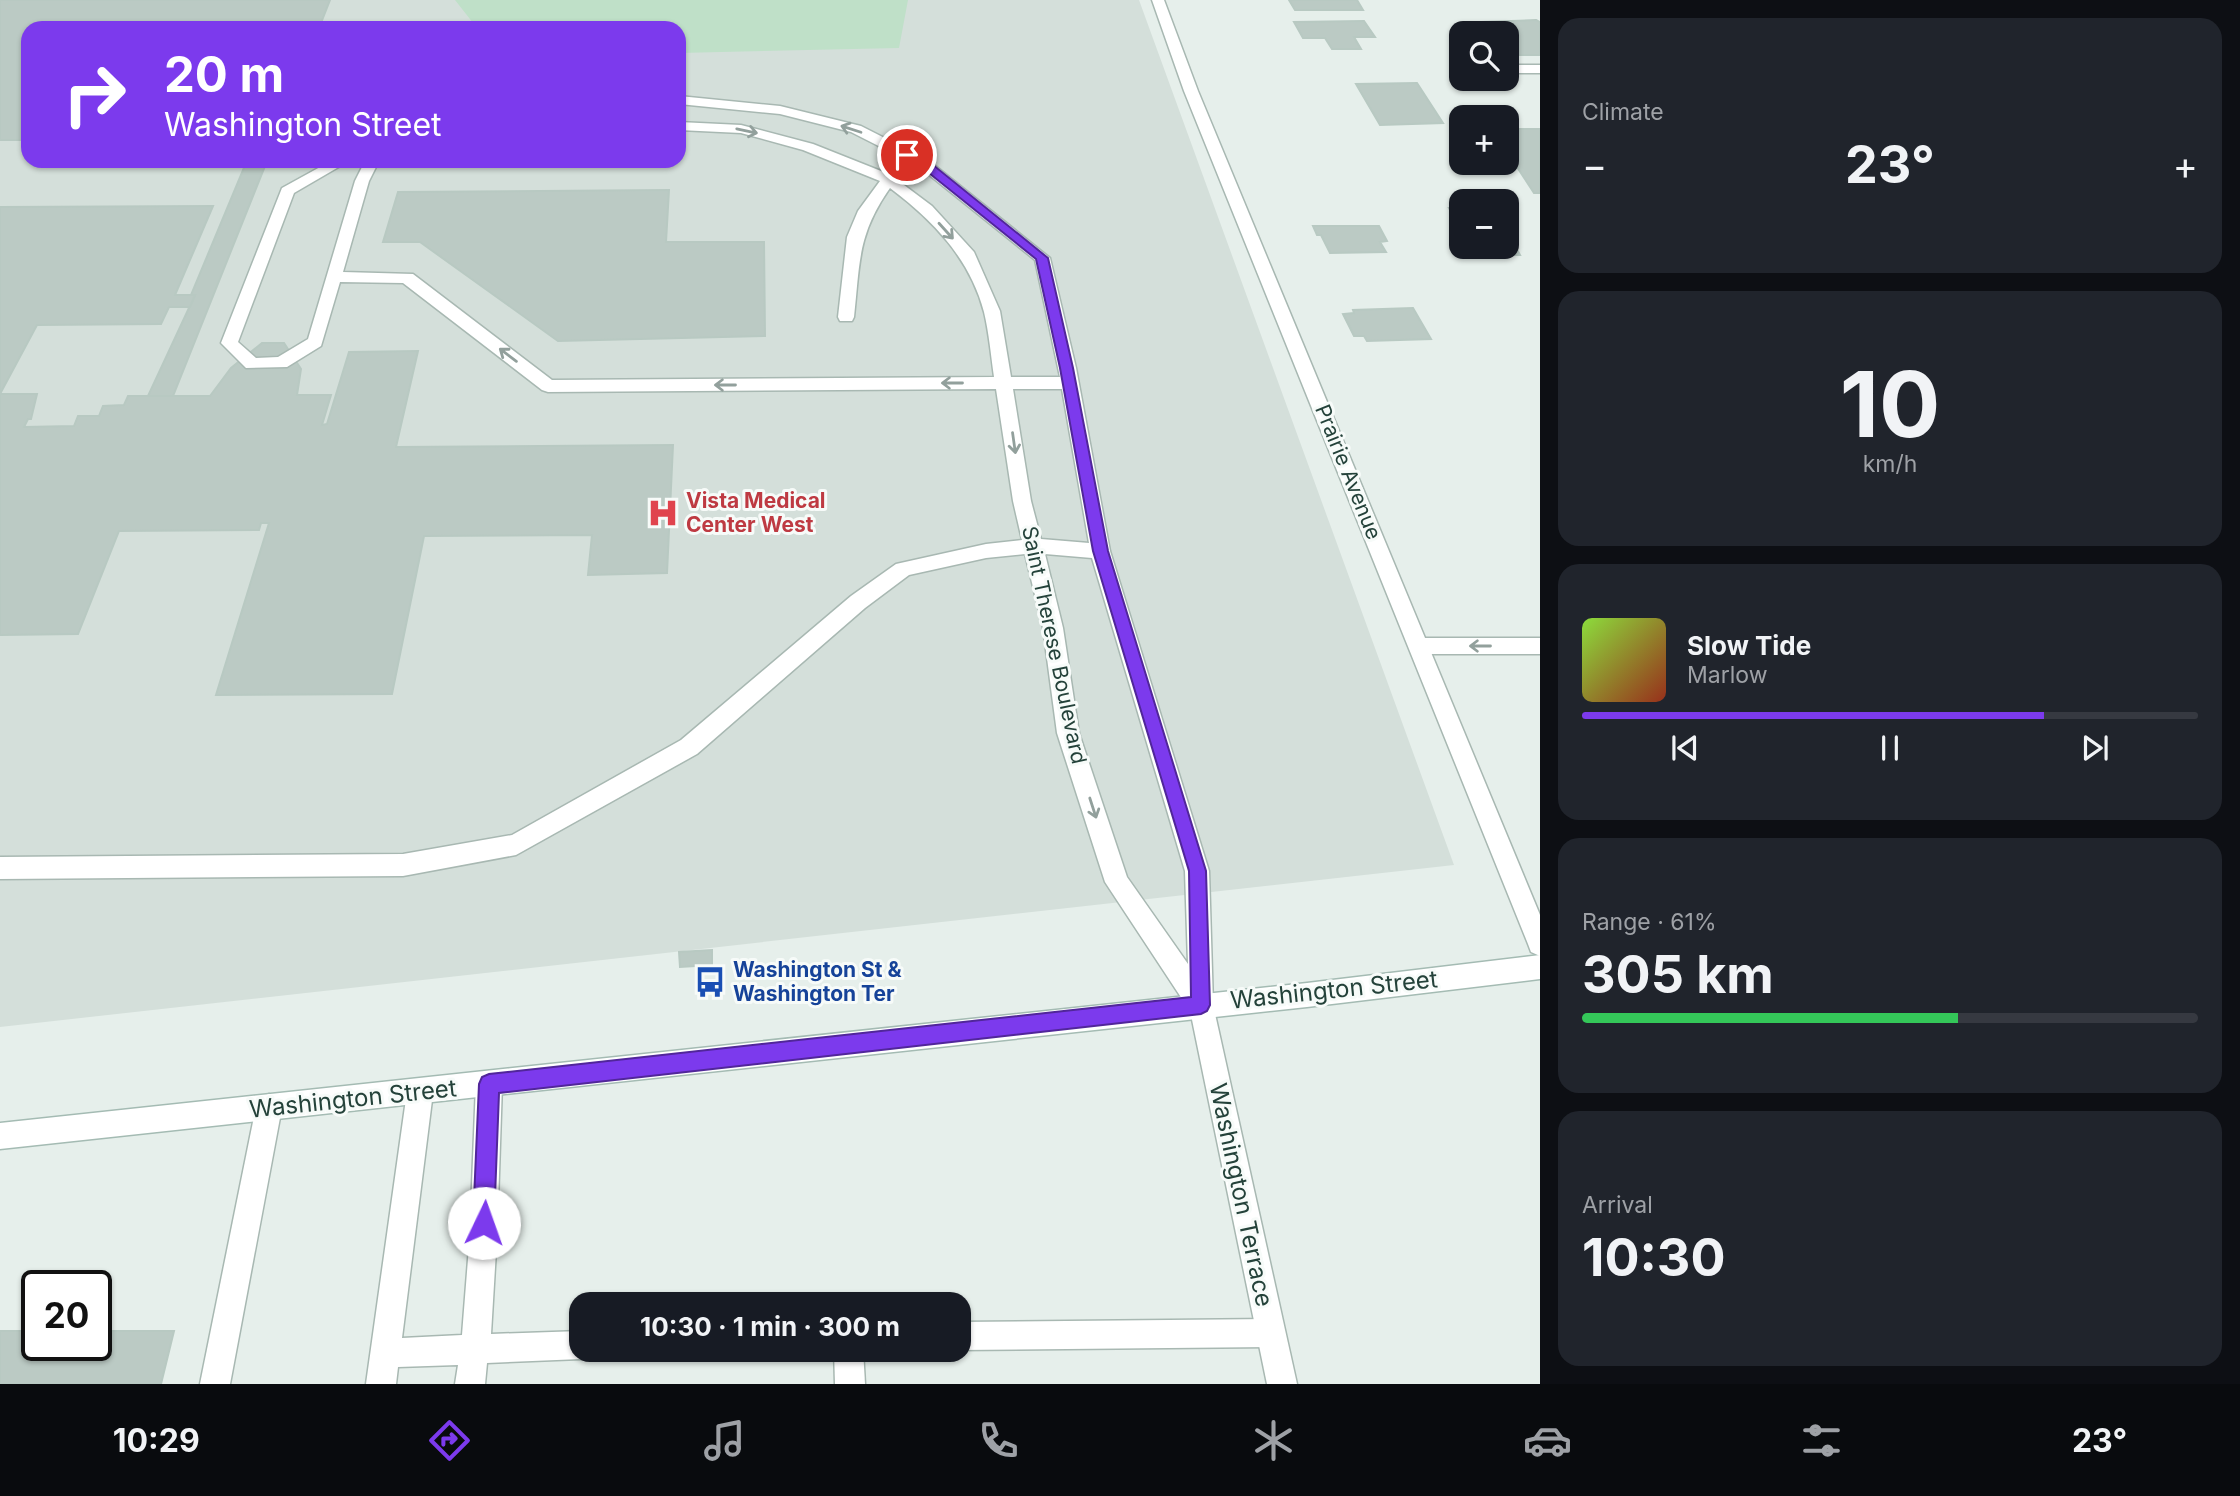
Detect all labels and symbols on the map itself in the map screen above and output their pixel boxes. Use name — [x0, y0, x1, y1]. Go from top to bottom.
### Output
one-way arrow — [840, 122, 862, 134]
one-way arrow — [735, 124, 758, 138]
pin — [877, 125, 937, 185]
one-way arrow — [938, 222, 954, 240]
one-way arrow — [498, 348, 517, 363]
one-way arrow — [941, 376, 964, 390]
one-way arrow — [713, 378, 736, 392]
street label: Prairie Avenue — [1310, 401, 1387, 543]
one-way arrow — [1008, 431, 1021, 454]
place label: Vista Medical Center West — [686, 488, 826, 537]
hospital icon: Vista Medical Center West — [646, 496, 680, 530]
street label: Saint Therese Boulevard — [1017, 524, 1092, 766]
one-way arrow — [1468, 639, 1491, 653]
one-way arrow — [1088, 797, 1100, 819]
place label: Washington St & Washington Ter — [733, 957, 902, 1006]
street label: Washington Street — [1229, 964, 1439, 1015]
bus stop icon: Washington St & Washington Ter — [693, 965, 727, 999]
street label: Washington Street — [248, 1073, 458, 1124]
street label: Washington Terrace — [1204, 1081, 1279, 1309]
position arrow — [447, 1186, 521, 1260]
speed limit sign: 20 — [21, 1270, 112, 1361]

